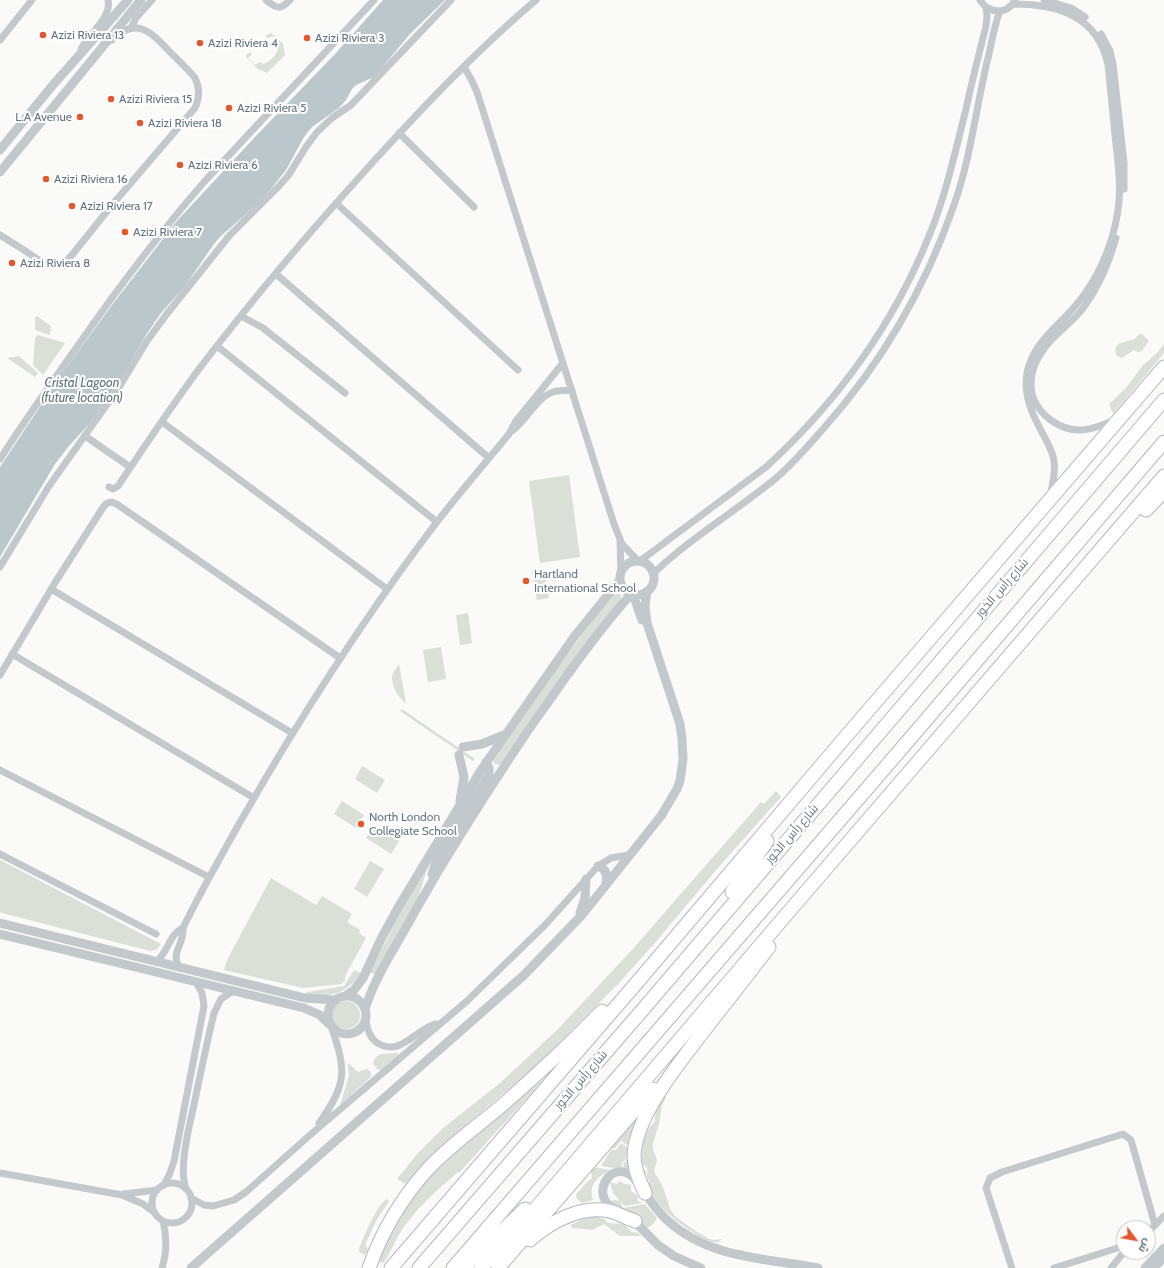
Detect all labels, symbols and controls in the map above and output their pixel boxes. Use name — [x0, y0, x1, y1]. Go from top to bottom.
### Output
place label: Azizi Riviera 13 — [51, 28, 124, 42]
marker: Azizi Riviera 13 — [38, 30, 48, 40]
place label: Azizi Riviera 3 — [315, 31, 384, 45]
marker: Azizi Riviera 3 — [302, 33, 312, 43]
place label: Azizi Riviera 4 — [208, 36, 278, 50]
marker: Azizi Riviera 4 — [195, 38, 205, 48]
place label: Azizi Riviera 15 — [119, 92, 192, 106]
marker: Azizi Riviera 15 — [106, 94, 116, 104]
place label: Azizi Riviera 5 — [237, 101, 306, 115]
marker: Azizi Riviera 5 — [224, 103, 234, 113]
place label: L.A Avenue — [15, 110, 72, 124]
marker: L.A Avenue — [75, 112, 85, 122]
place label: Azizi Riviera 18 — [148, 116, 222, 130]
marker: Azizi Riviera 18 — [135, 118, 145, 128]
place label: Azizi Riviera 6 — [188, 158, 258, 172]
marker: Azizi Riviera 6 — [175, 160, 185, 170]
place label: Azizi Riviera 16 — [54, 172, 128, 186]
marker: Azizi Riviera 16 — [41, 174, 51, 184]
place label: Azizi Riviera 17 — [80, 199, 153, 213]
marker: Azizi Riviera 17 — [67, 201, 77, 211]
place label: Azizi Riviera 7 — [133, 225, 202, 239]
marker: Azizi Riviera 7 — [120, 227, 130, 237]
place label: Azizi Riviera 8 — [20, 256, 90, 270]
marker: Azizi Riviera 8 — [7, 258, 17, 268]
water label: Cristal Lagoon (future location) — [41, 375, 123, 406]
street label: شارع رأس الخور — [972, 556, 1032, 620]
place label: Hartland International School — [534, 567, 636, 595]
marker: Hartland International School — [521, 576, 531, 586]
street label: شارع رأس الخور — [762, 802, 822, 866]
place label: North London Collegiate School — [369, 810, 457, 838]
marker: North London Collegiate School — [356, 819, 366, 829]
street label: شارع رأس الخور — [551, 1048, 611, 1112]
north arrow — [1116, 1220, 1156, 1260]
text: ش — [1136, 1236, 1155, 1256]

